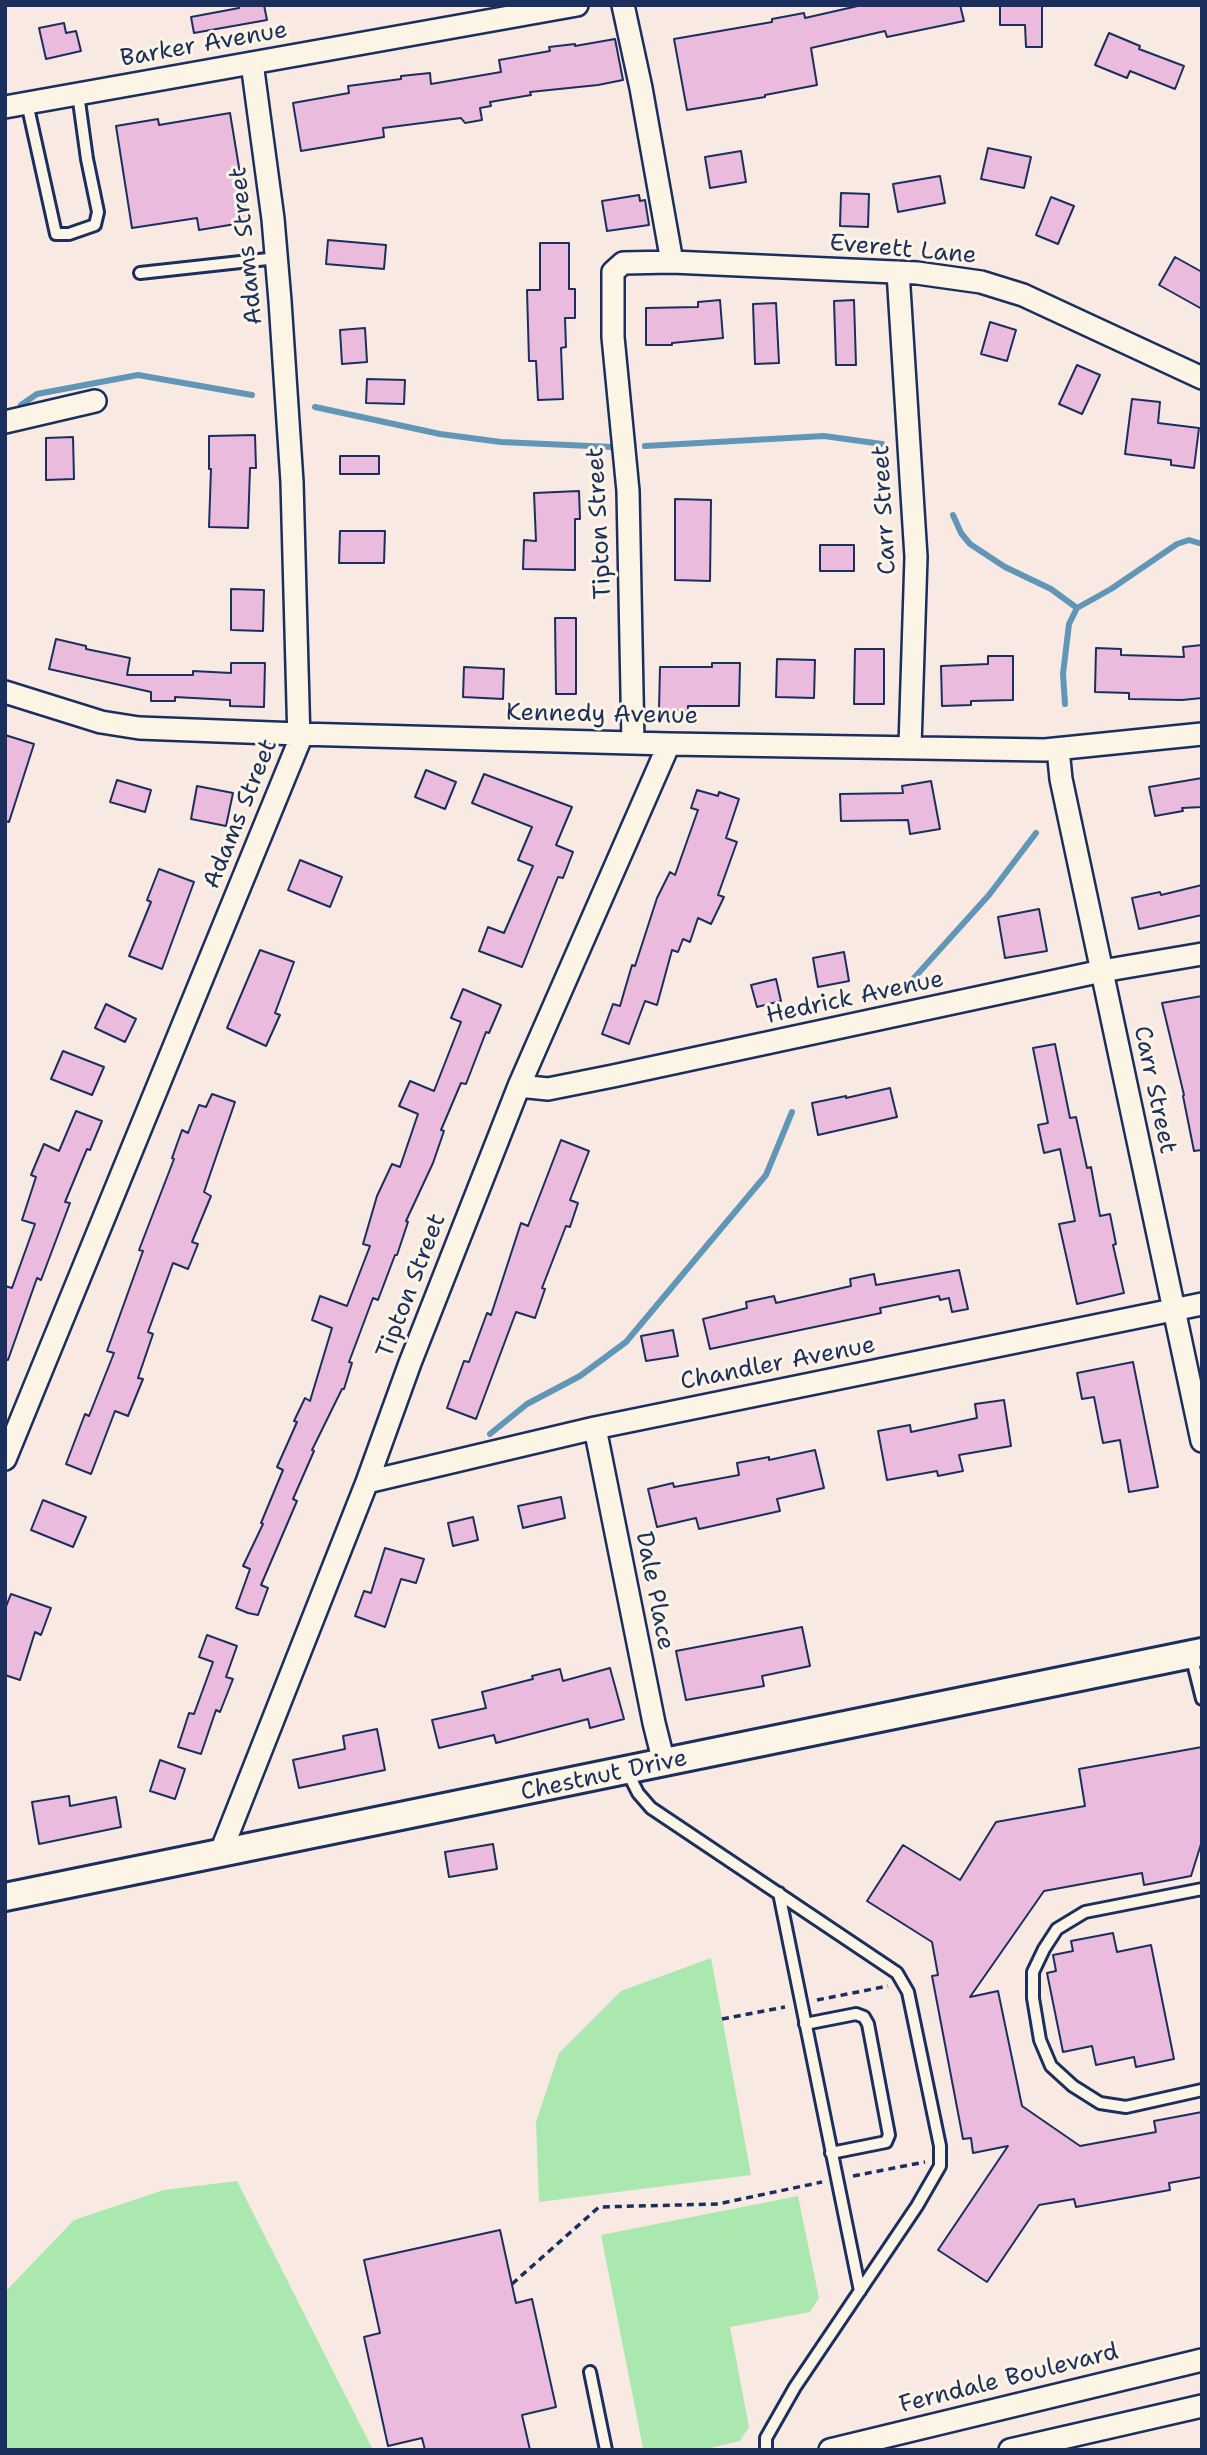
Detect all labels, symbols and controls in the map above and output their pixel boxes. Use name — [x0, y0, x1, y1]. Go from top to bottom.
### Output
street label: Barker Avenue — [118, 16, 290, 74]
street label: Adams Street — [224, 166, 270, 326]
street label: Everett Lane — [828, 229, 978, 271]
street label: Carr Street — [867, 444, 903, 576]
street label: Tipton Street — [582, 446, 618, 600]
street label: Kennedy Avenue — [506, 699, 698, 731]
street label: Adams Street — [198, 735, 284, 893]
street label: Hedrick Avenue — [764, 965, 946, 1031]
street label: Carr Street — [1126, 1024, 1182, 1156]
street label: Tipton Street — [371, 1210, 453, 1362]
street label: Chandler Avenue — [678, 1331, 878, 1397]
street label: Dale Place — [628, 1529, 680, 1653]
street label: Chestnut Drive — [518, 1744, 690, 1808]
street label: Ferndale Boulevard — [896, 2338, 1122, 2420]

